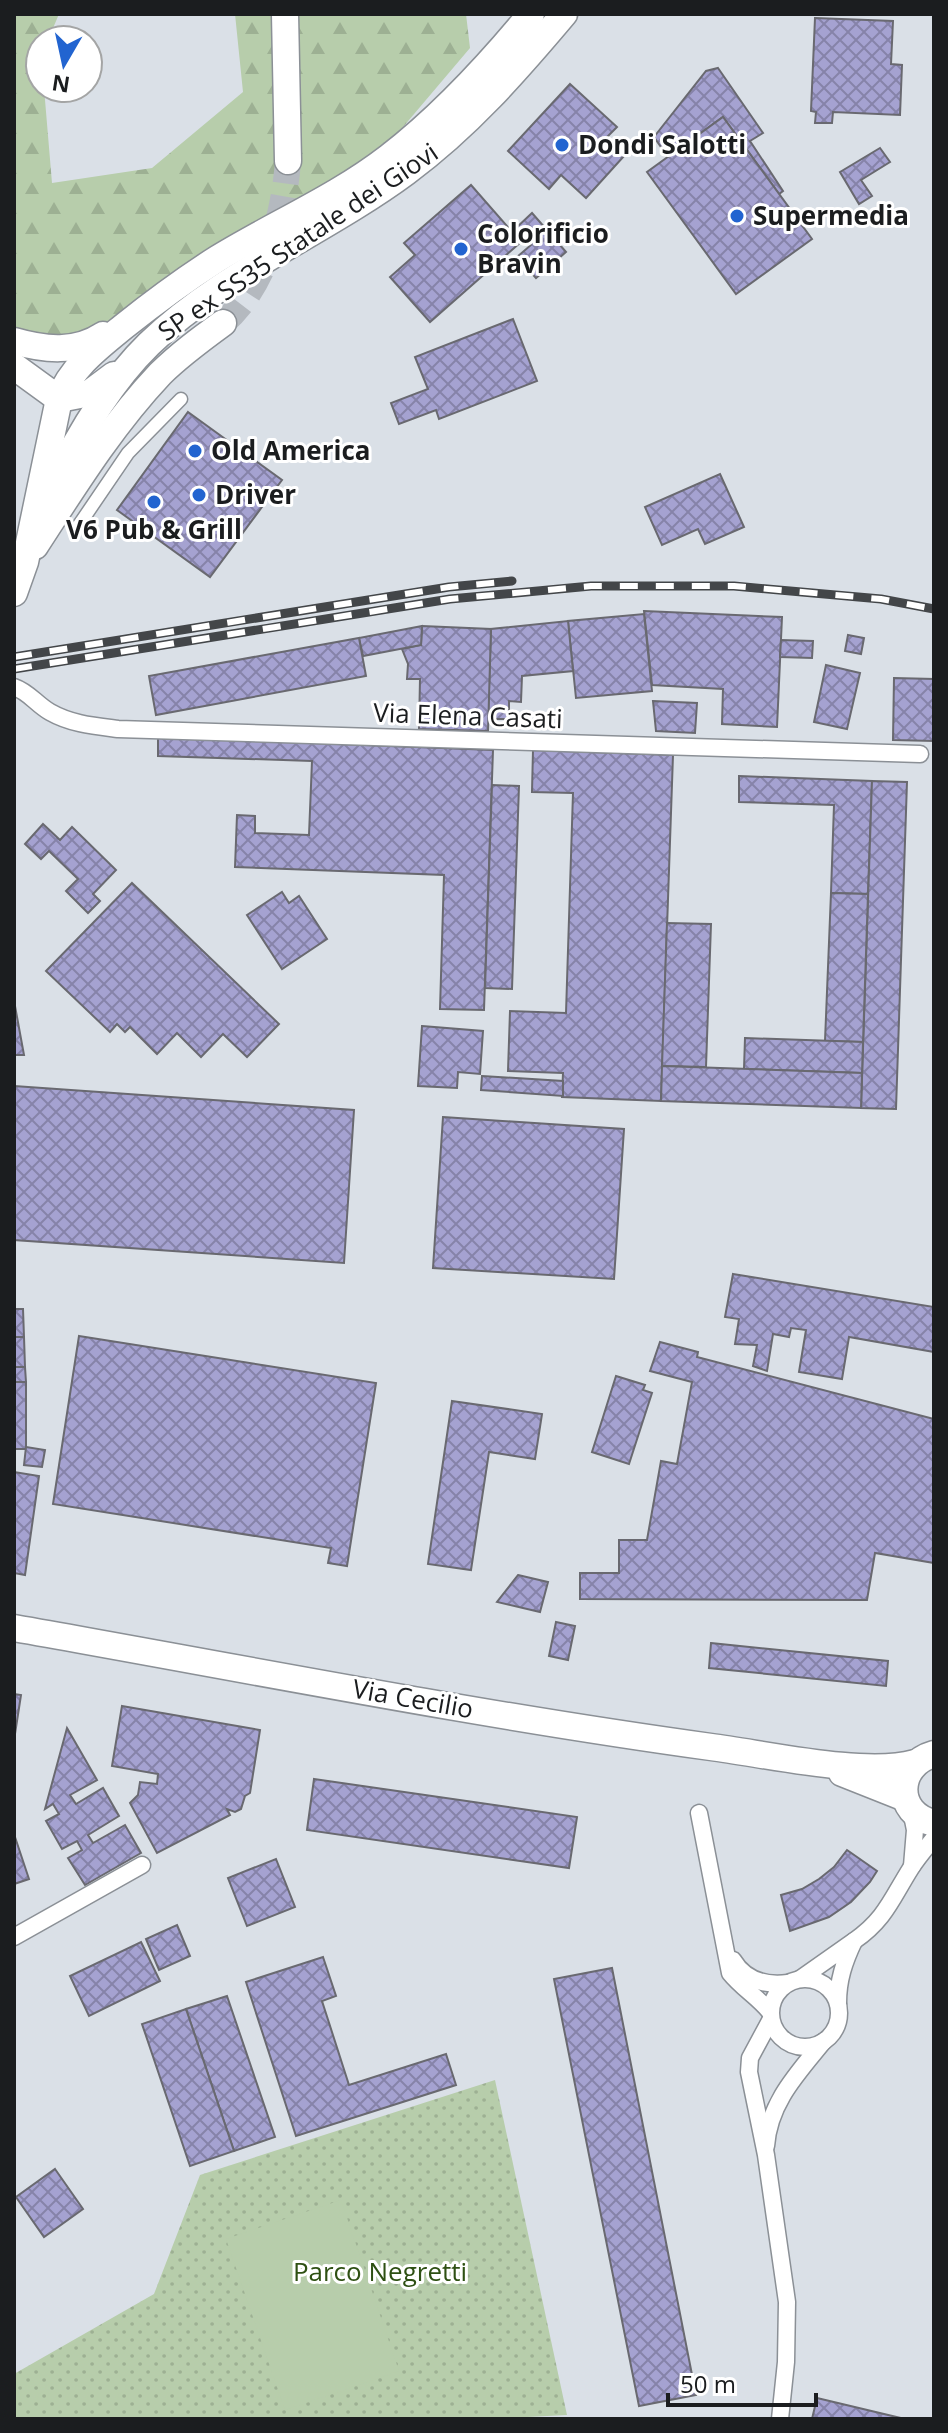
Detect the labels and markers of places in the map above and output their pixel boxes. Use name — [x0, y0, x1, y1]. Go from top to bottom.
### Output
place label: Dondi Salotti — [578, 126, 746, 162]
marker: Dondi Salotti — [553, 136, 571, 154]
place label: Supermedia — [753, 197, 909, 233]
marker: Supermedia — [728, 207, 746, 225]
place label: Colorificio Bravin — [477, 215, 609, 281]
marker: Colorificio Bravin — [452, 240, 470, 258]
place label: Old America — [211, 432, 370, 468]
marker: Old America — [186, 442, 204, 460]
place label: Driver — [215, 476, 296, 512]
marker: Driver — [190, 486, 208, 504]
marker: V6 Pub & Grill — [145, 493, 163, 511]
place label: V6 Pub & Grill — [66, 511, 242, 547]

